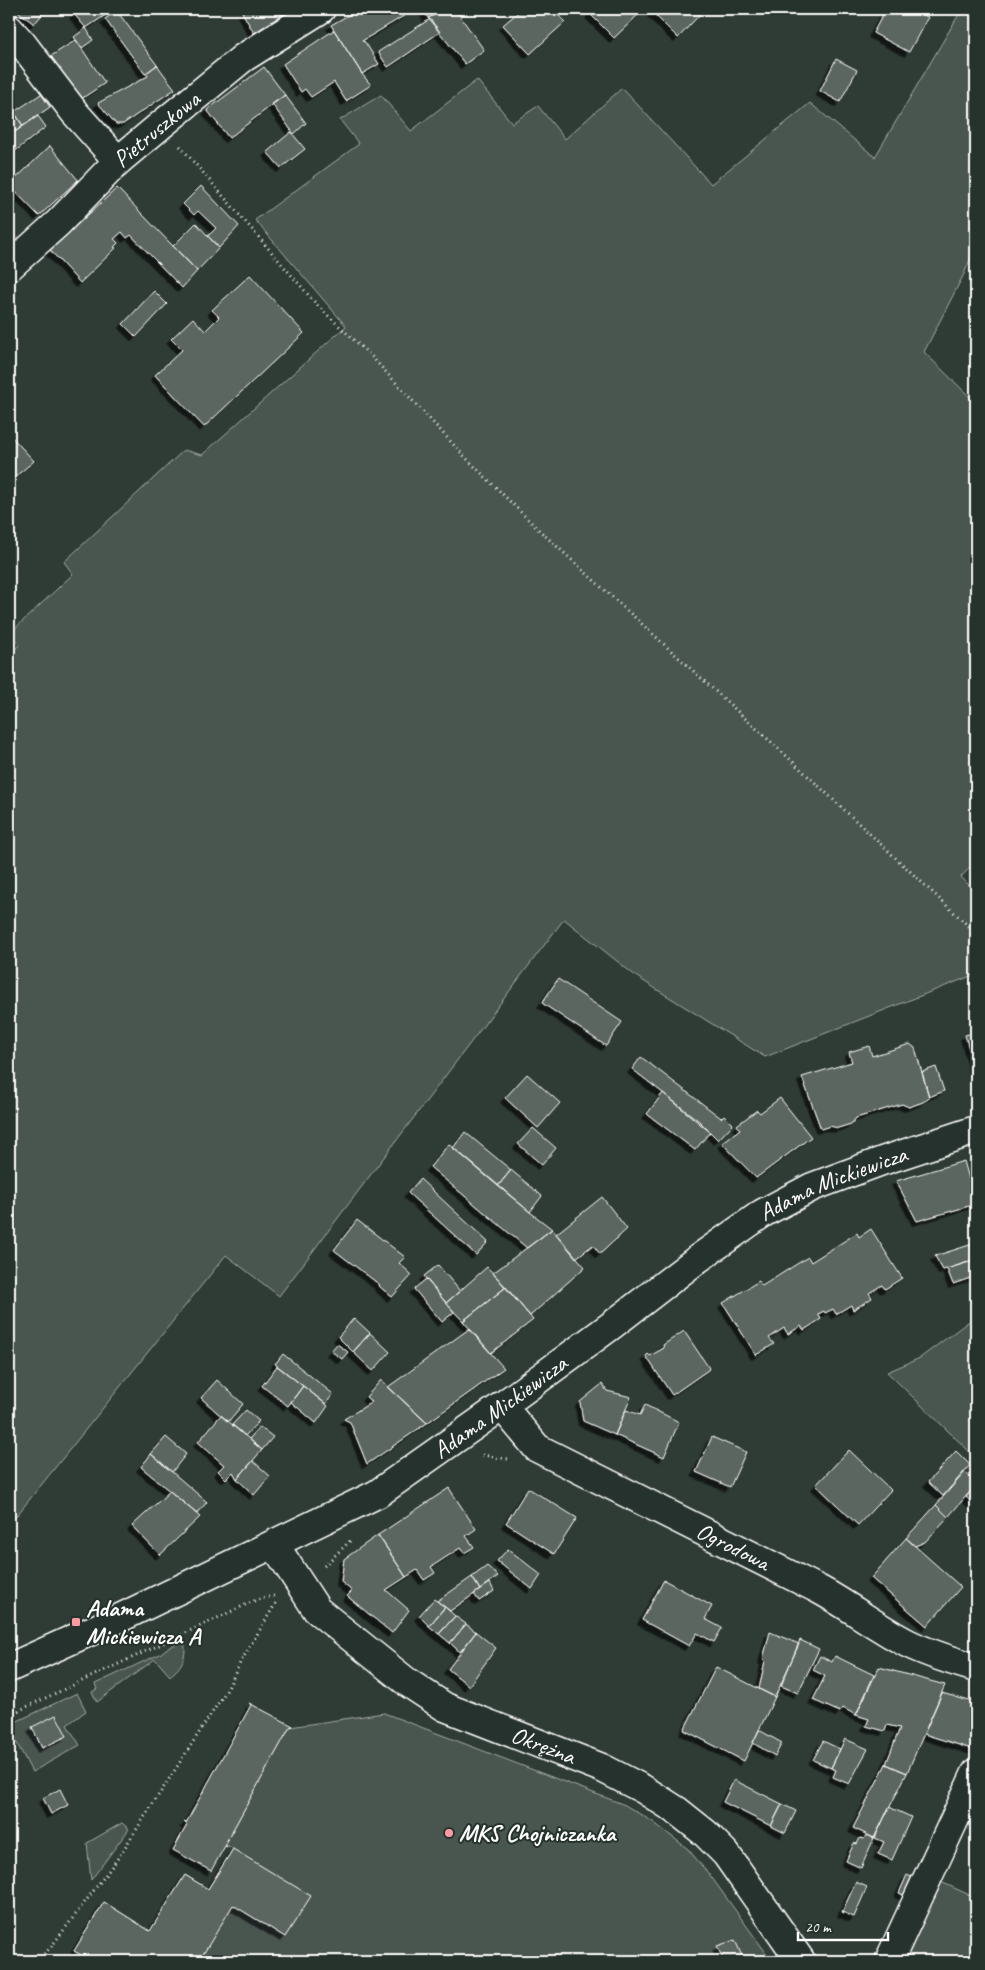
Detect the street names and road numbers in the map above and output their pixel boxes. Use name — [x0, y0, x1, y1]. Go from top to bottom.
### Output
street label: Pietruszkowa — [107, 83, 207, 174]
street label: Adama Mickiewicza — [754, 1138, 912, 1228]
street label: Adama Mickiewicza — [427, 1347, 574, 1465]
street label: Ogrodowa — [691, 1515, 777, 1578]
street label: Okrężna — [507, 1719, 581, 1772]

